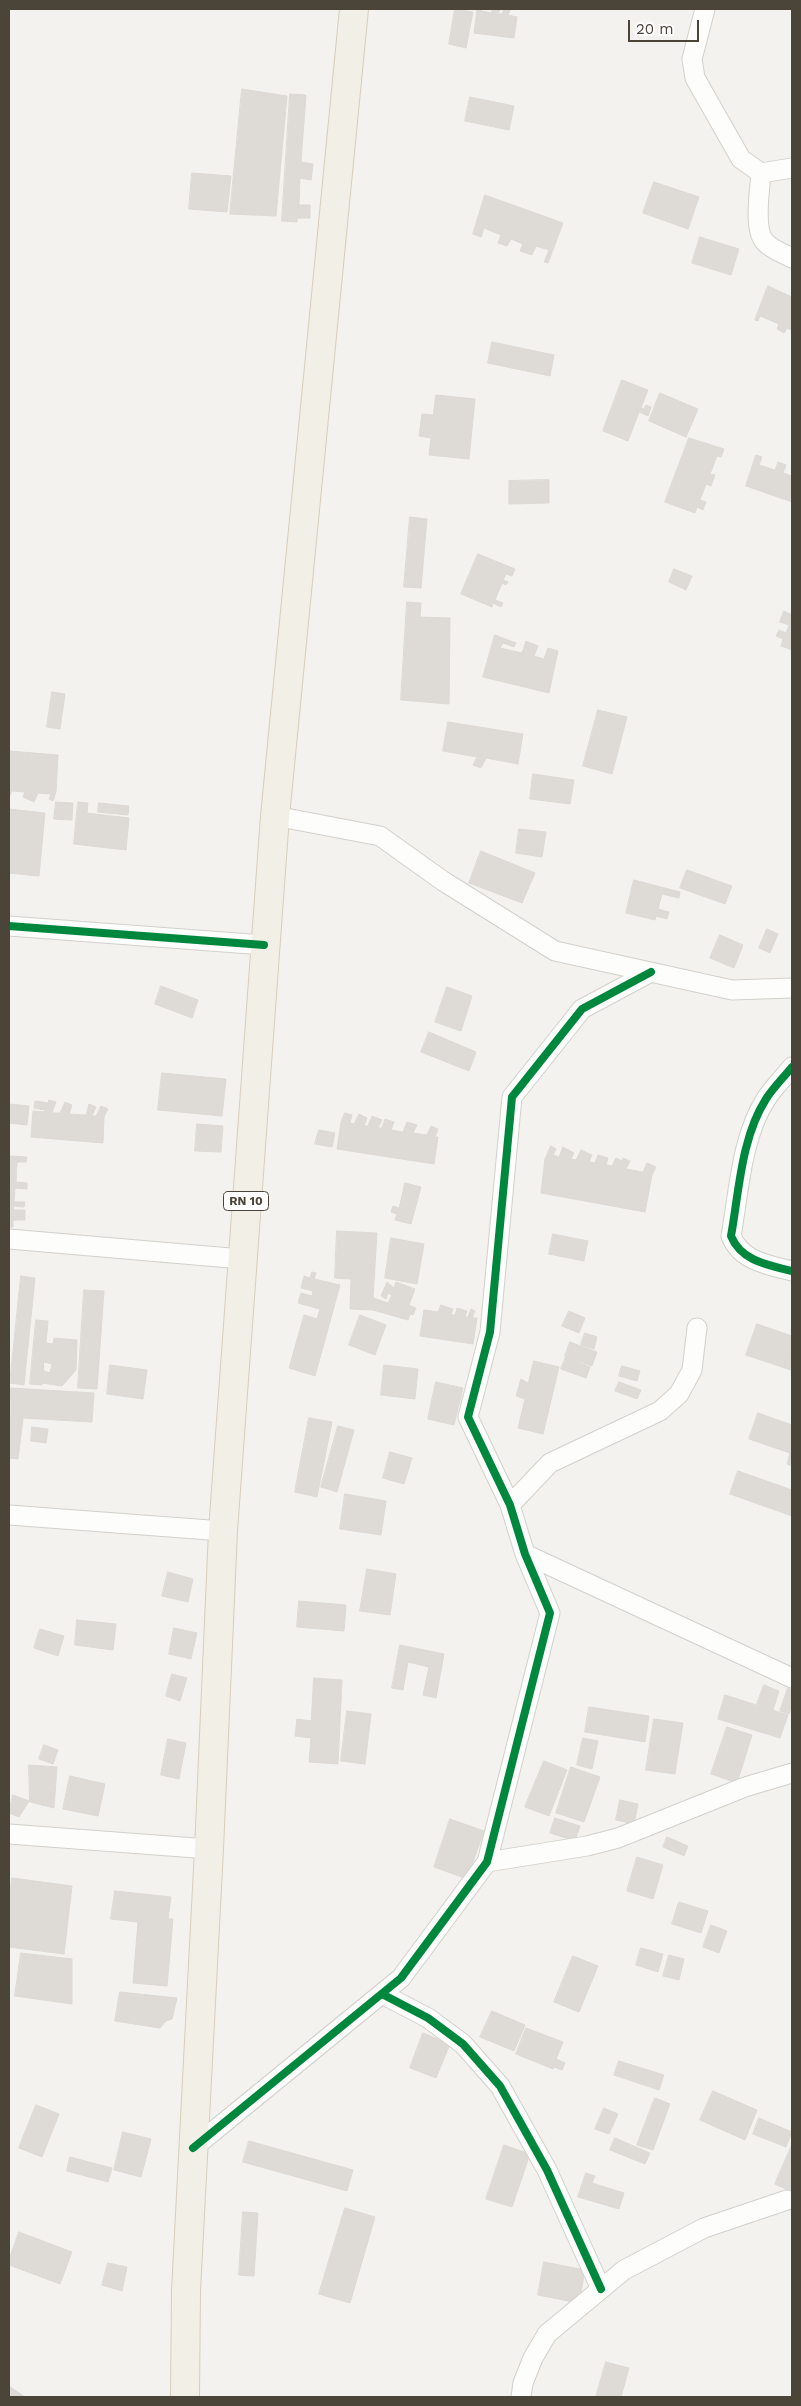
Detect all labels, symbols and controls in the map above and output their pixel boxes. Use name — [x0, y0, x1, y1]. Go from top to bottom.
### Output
scale bar — [631, 10, 702, 42]
text: 20 m — [636, 20, 674, 38]
road number: RN 10 — [224, 1192, 268, 1210]

